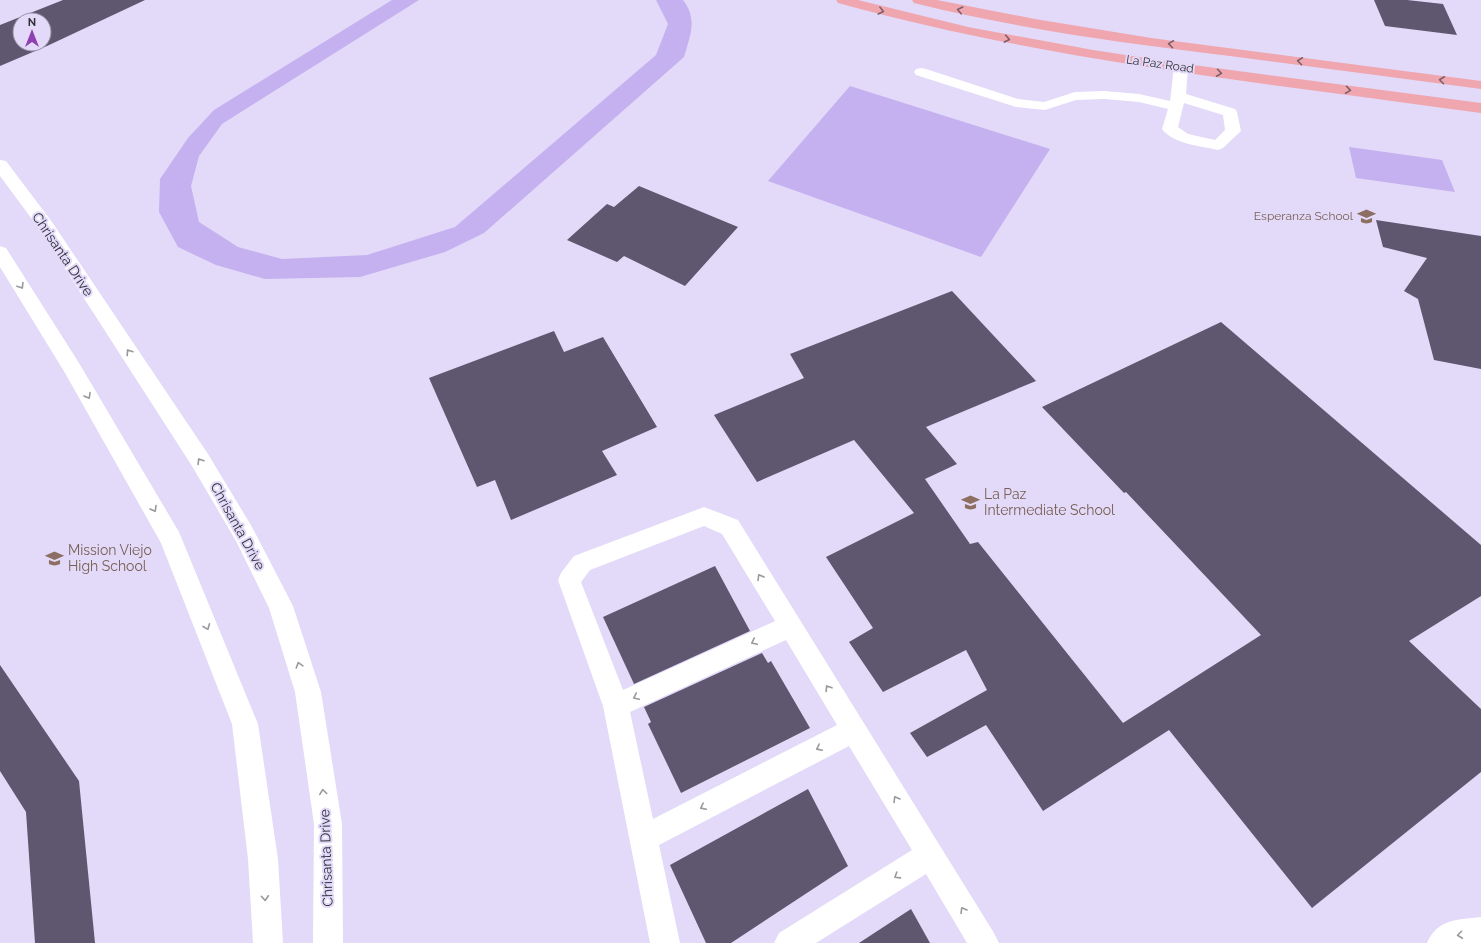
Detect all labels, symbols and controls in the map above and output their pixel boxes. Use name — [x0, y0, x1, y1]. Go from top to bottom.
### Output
one-way arrow — [878, 6, 884, 14]
one-way arrow — [956, 6, 963, 14]
north arrow — [12, 12, 52, 52]
text: N — [28, 16, 36, 29]
one-way arrow — [1004, 35, 1011, 43]
one-way arrow — [1168, 40, 1174, 49]
street label: La Paz Road — [1125, 52, 1195, 76]
one-way arrow — [1296, 57, 1303, 66]
one-way arrow — [1216, 68, 1222, 77]
one-way arrow — [1439, 76, 1445, 85]
one-way arrow — [1345, 85, 1351, 94]
school or university icon: Esperanza School — [1356, 206, 1376, 226]
street label: Chrisanta Drive — [29, 209, 97, 299]
place label: Esperanza School — [1254, 209, 1354, 223]
one-way arrow — [16, 281, 23, 288]
one-way arrow — [126, 349, 133, 356]
one-way arrow — [84, 392, 91, 399]
one-way arrow — [197, 458, 205, 465]
street label: Chrisanta Drive — [207, 479, 269, 573]
place label: La Paz Intermediate School — [984, 486, 1115, 518]
school or university icon: La Paz Intermediate School — [961, 492, 981, 512]
one-way arrow — [149, 505, 156, 512]
place label: Mission Viejo High School — [68, 542, 152, 574]
school or university icon: Mission Viejo High School — [45, 548, 65, 568]
one-way arrow — [757, 574, 765, 581]
one-way arrow — [202, 624, 210, 631]
one-way arrow — [751, 637, 759, 645]
one-way arrow — [296, 661, 304, 668]
one-way arrow — [825, 685, 832, 692]
one-way arrow — [633, 692, 641, 700]
one-way arrow — [816, 743, 823, 750]
one-way arrow — [319, 789, 328, 795]
one-way arrow — [893, 796, 900, 803]
one-way arrow — [700, 802, 708, 810]
street label: Chrisanta Drive — [316, 809, 336, 907]
one-way arrow — [894, 871, 901, 879]
one-way arrow — [261, 895, 270, 901]
one-way arrow — [961, 907, 968, 914]
one-way arrow — [1457, 930, 1463, 939]

